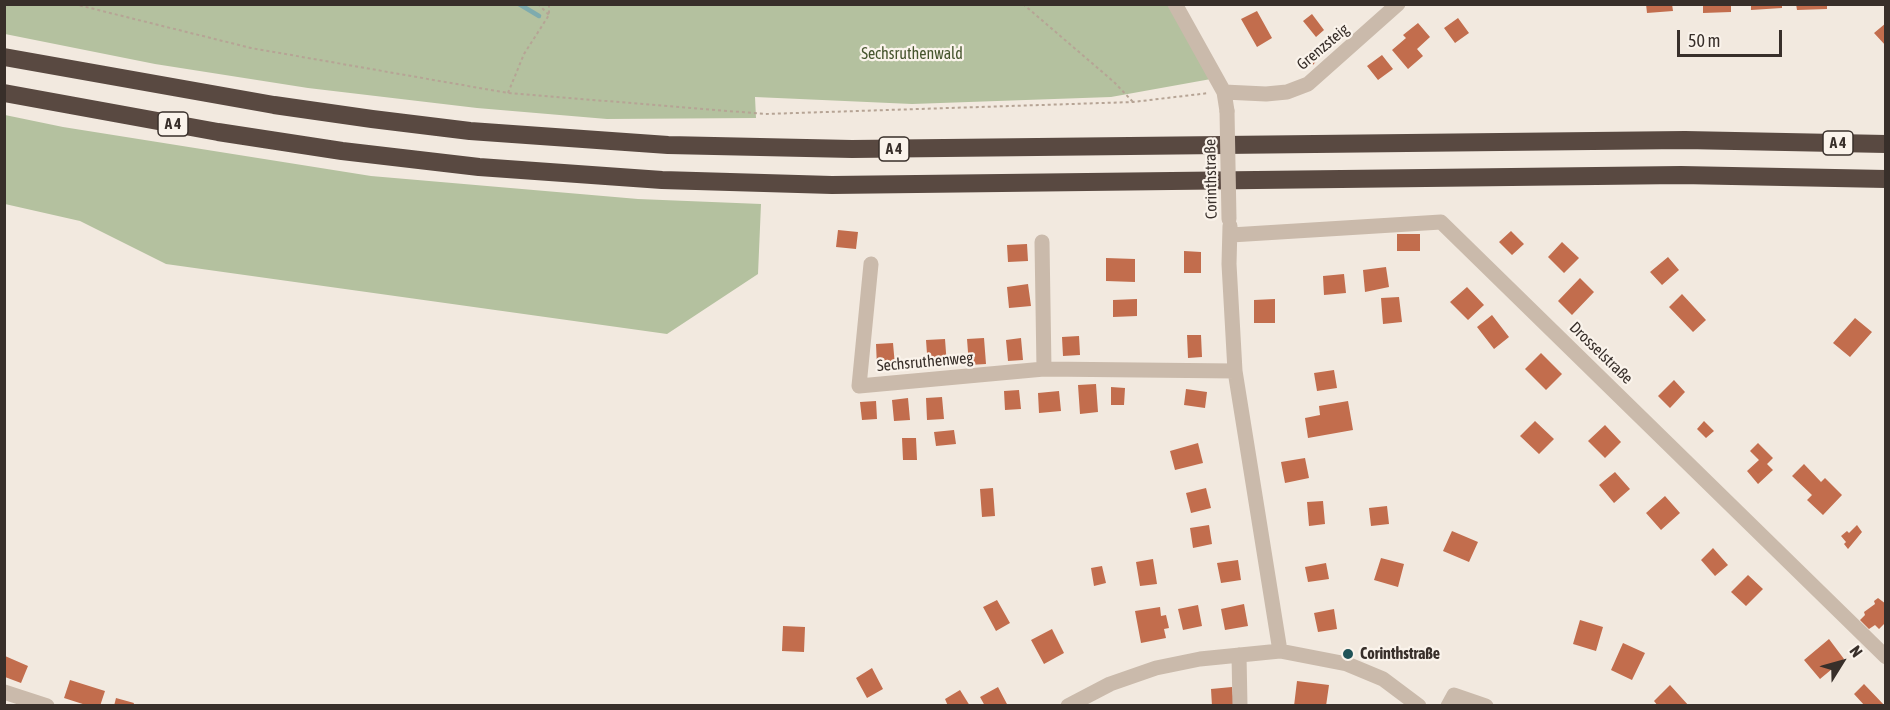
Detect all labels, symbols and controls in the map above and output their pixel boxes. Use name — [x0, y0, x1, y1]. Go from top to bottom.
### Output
scale bar — [1680, 18, 1785, 56]
street label: Grenzsteig — [1293, 20, 1353, 74]
text: 50 m — [1688, 30, 1720, 51]
park label: Sechsruthenwald — [861, 44, 963, 64]
road number: A 4 — [158, 112, 188, 136]
road number: A 4 — [1823, 131, 1853, 155]
road number: A 4 — [879, 137, 909, 161]
street label: Corinthstraße — [1201, 139, 1221, 219]
street label: Drosselstraße — [1565, 318, 1637, 388]
street label: Sechsruthenweg — [876, 348, 974, 376]
north arrow — [1812, 632, 1872, 692]
text: N — [1846, 642, 1866, 660]
place label: Corinthstraße — [1360, 644, 1440, 664]
marker: Corinthstraße — [1341, 647, 1355, 661]

